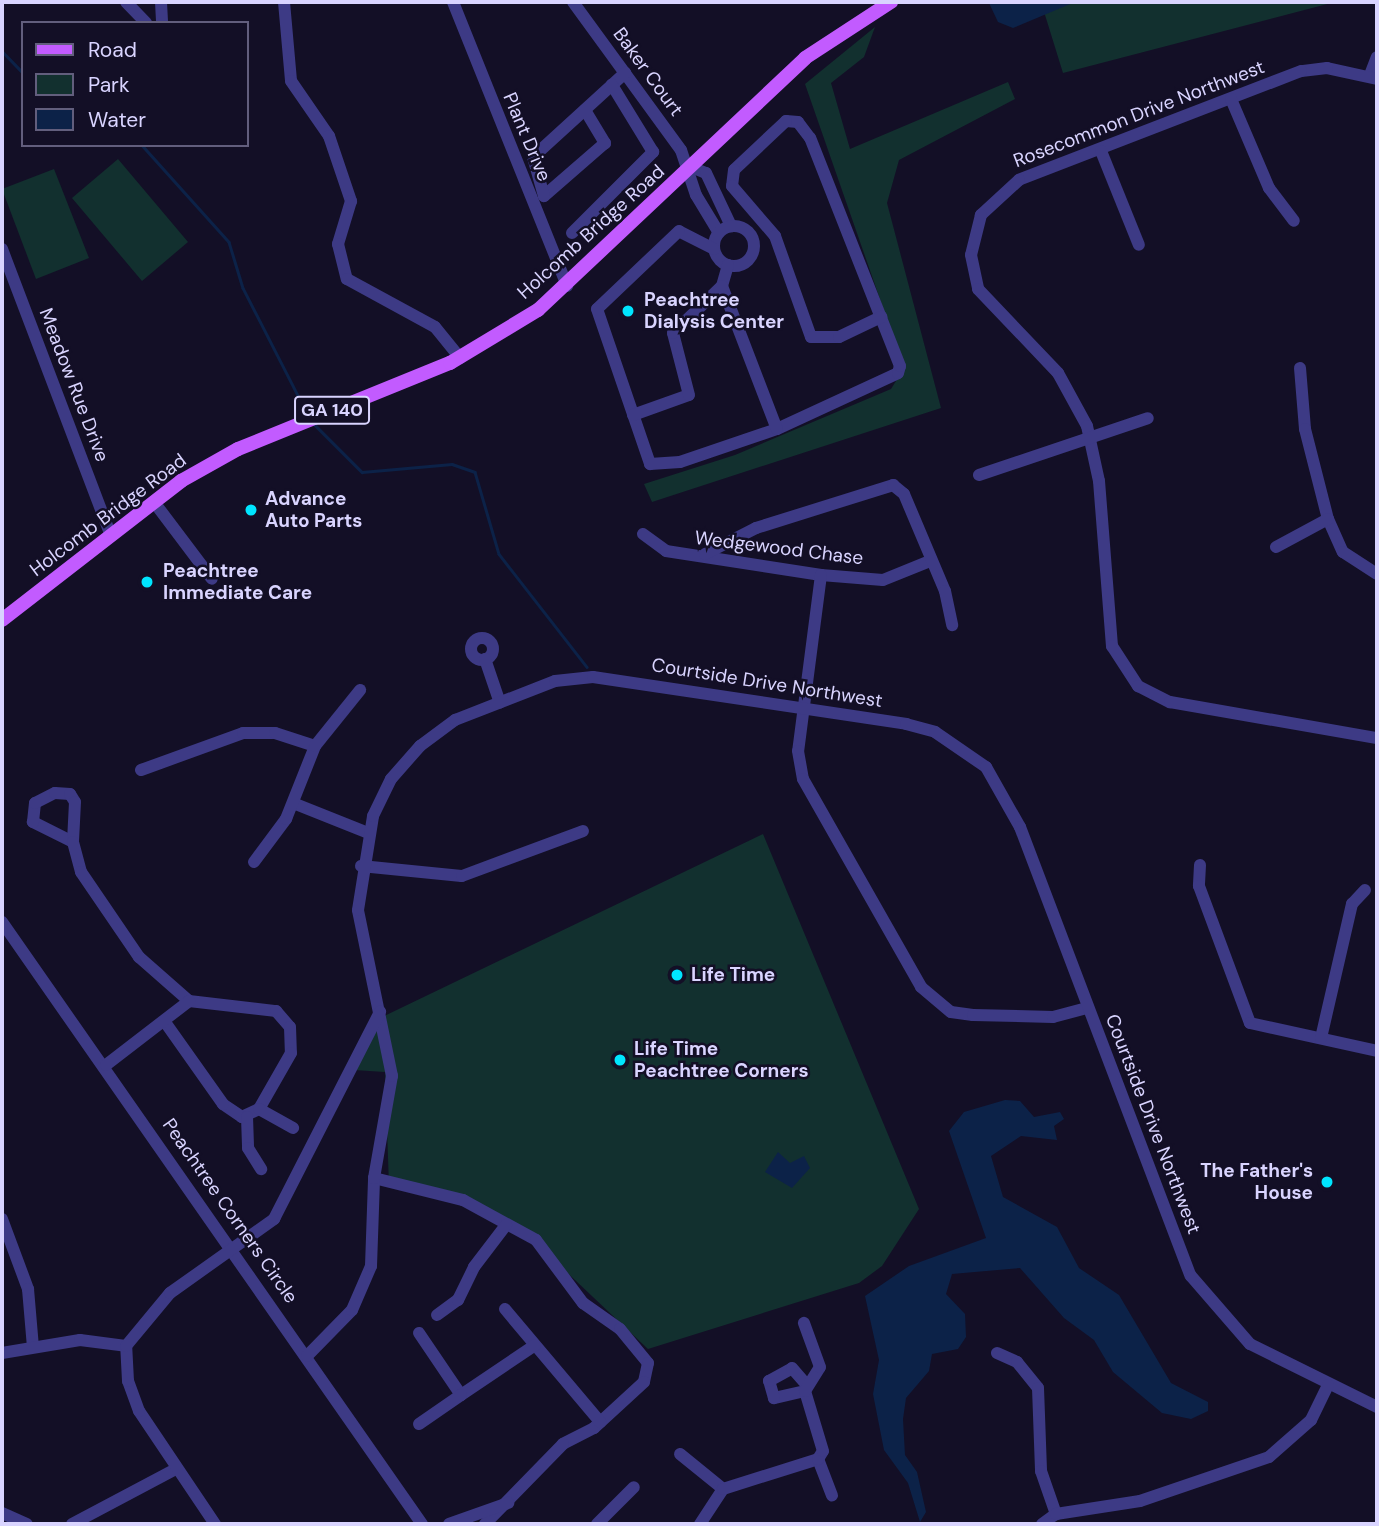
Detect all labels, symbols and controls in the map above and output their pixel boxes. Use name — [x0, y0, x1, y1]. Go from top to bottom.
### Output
legend — [21, 21, 248, 147]
street label: Baker Court — [608, 23, 688, 121]
text: Road — [88, 36, 137, 64]
street label: Rosecommon Drive Northwest — [1010, 56, 1268, 172]
text: Park — [88, 71, 129, 99]
street label: Plant Drive — [498, 89, 556, 185]
text: Water — [88, 106, 146, 134]
street label: Holcomb Bridge Road — [513, 160, 669, 304]
place label: Peachtree Dialysis Center — [644, 289, 784, 333]
marker: Peachtree Dialysis Center — [618, 301, 638, 321]
street label: Meadow Rue Drive — [34, 305, 114, 465]
road number: GA 140 — [294, 396, 370, 424]
street label: Holcomb Bridge Road — [25, 449, 191, 581]
place label: Advance Auto Parts — [265, 488, 362, 532]
marker: Advance Auto Parts — [243, 502, 259, 518]
street label: Wedgewood Chase — [693, 526, 865, 570]
place label: Peachtree Immediate Care — [163, 560, 312, 604]
marker: Peachtree Immediate Care — [137, 572, 157, 592]
street label: Courtside Drive Northwest — [650, 653, 884, 713]
place label: Life Time — [691, 964, 775, 986]
marker: Life Time — [669, 967, 685, 983]
street label: Courtside Drive Northwest — [1101, 1011, 1205, 1237]
place label: Life Time Peachtree Corners — [634, 1038, 809, 1082]
marker: Life Time Peachtree Corners — [612, 1052, 628, 1068]
street label: Peachtree Corners Circle — [158, 1114, 302, 1308]
place label: The Father's House — [1200, 1160, 1313, 1204]
marker: The Father's House — [1319, 1174, 1335, 1190]

